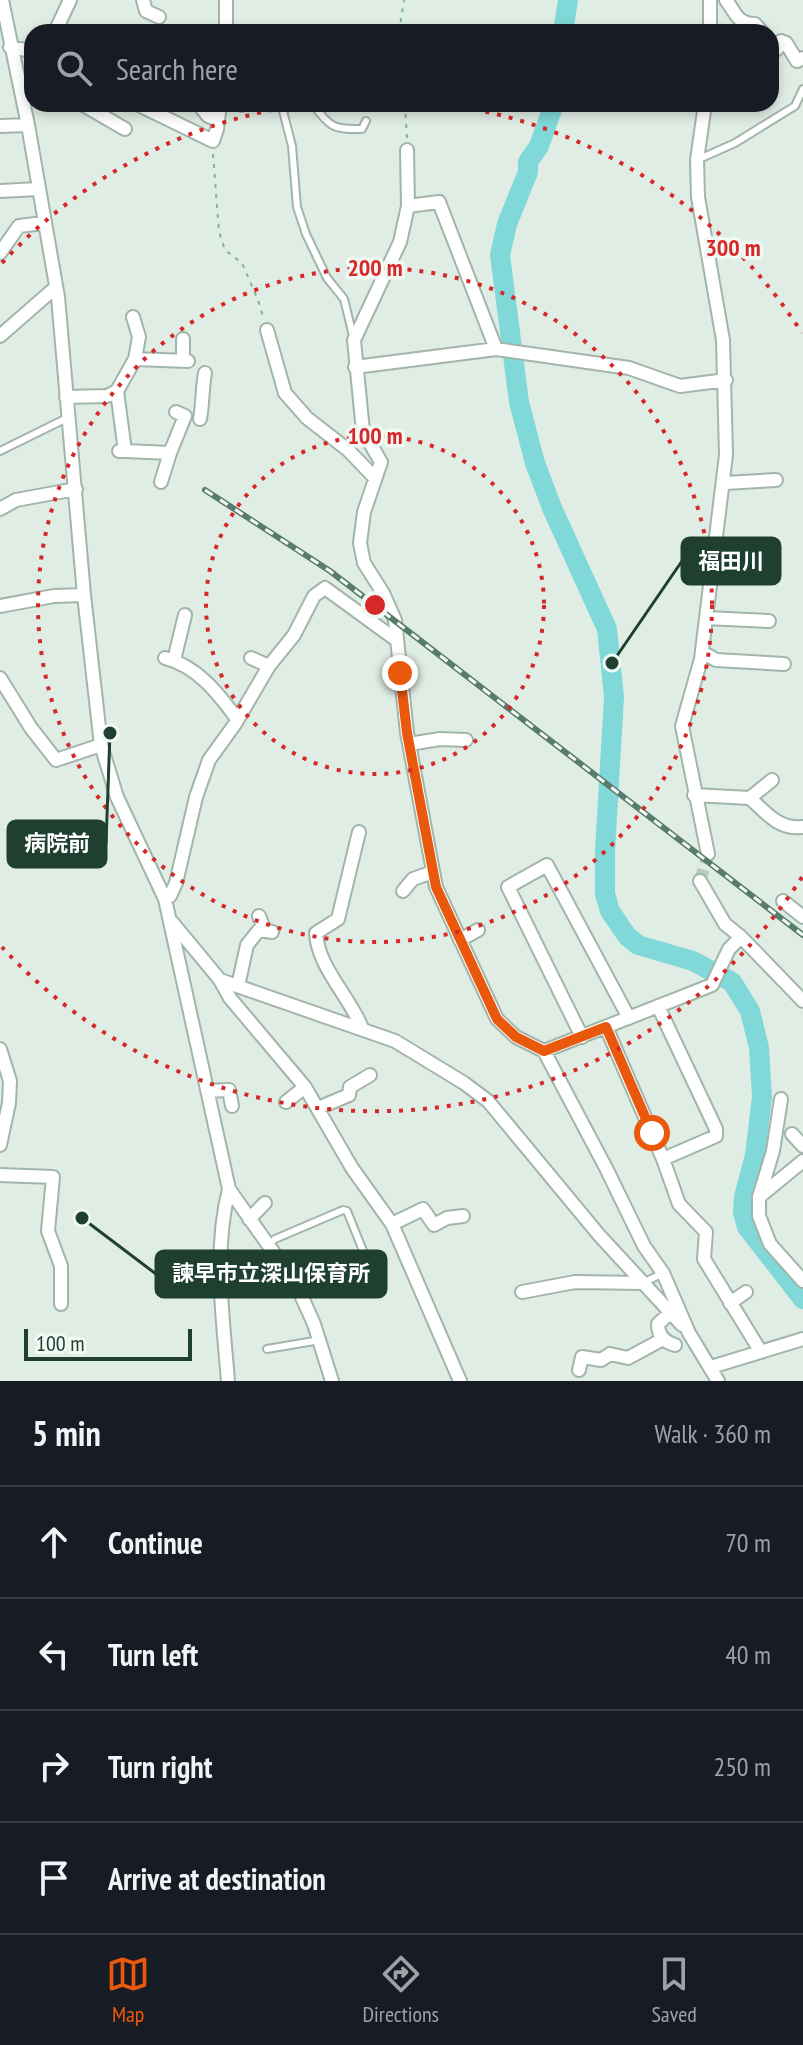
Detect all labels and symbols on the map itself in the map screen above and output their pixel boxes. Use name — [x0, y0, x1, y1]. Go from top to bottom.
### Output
text: 300 m — [705, 232, 761, 263]
text: 200 m — [347, 252, 403, 283]
text: 100 m — [347, 420, 403, 451]
callout: 福田川 — [682, 538, 780, 584]
text: 福田川 — [698, 547, 764, 575]
centre of rings — [361, 591, 389, 619]
route end — [382, 655, 418, 691]
callout: 病院前 — [8, 821, 106, 867]
text: 病院前 — [24, 829, 90, 857]
route start — [634, 1115, 670, 1151]
callout: 諫早市立深山保育所 — [156, 1251, 386, 1297]
text: 諫早市立深山保育所 — [172, 1259, 370, 1287]
scale bar — [24, 1325, 192, 1361]

